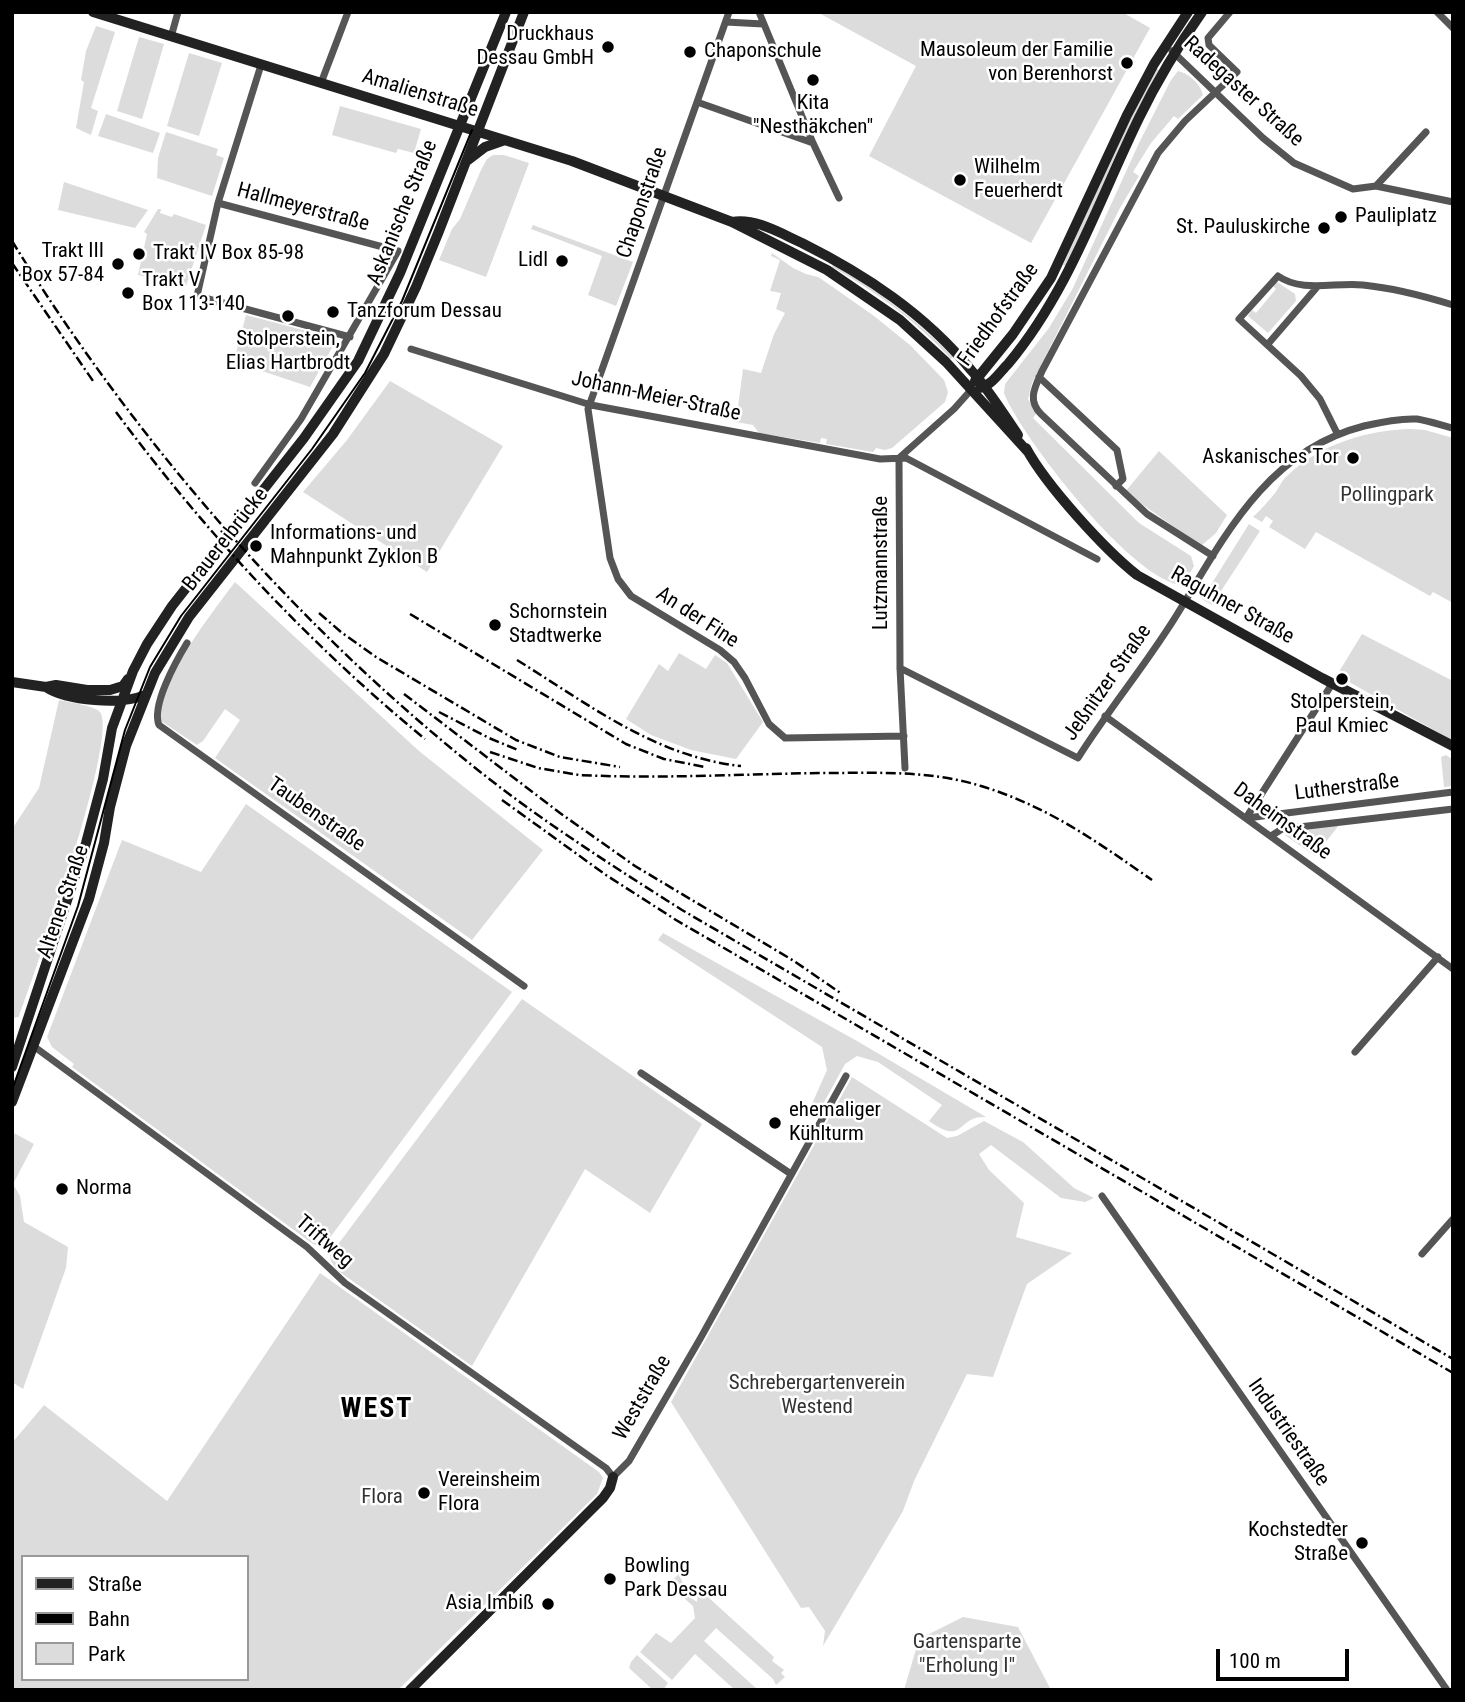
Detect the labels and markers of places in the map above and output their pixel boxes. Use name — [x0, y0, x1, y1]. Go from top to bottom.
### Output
place label: Druckhaus Dessau GmbH — [476, 22, 594, 72]
place label: Mausoleum der Familie von Berenhorst — [920, 38, 1113, 88]
marker: Druckhaus Dessau GmbH — [600, 39, 616, 55]
place label: Chaponschule — [704, 39, 821, 65]
marker: Chaponschule — [682, 44, 698, 60]
marker: Mausoleum der Familie von Berenhorst — [1119, 55, 1135, 71]
marker: Kita "Nesthäkchen" — [805, 72, 821, 88]
place label: Kita "Nesthäkchen" — [753, 91, 873, 141]
place label: Wilhelm Feuerherdt — [974, 155, 1063, 205]
marker: Wilhelm Feuerherdt — [952, 172, 968, 188]
place label: Pauliplatz — [1355, 204, 1437, 230]
marker: Pauliplatz — [1333, 209, 1349, 225]
place label: St. Pauluskirche — [1176, 215, 1310, 241]
marker: St. Pauluskirche — [1316, 220, 1332, 236]
place label: Trakt III Box 57-84 — [21, 239, 104, 289]
place label: Trakt IV Box 85-98 — [153, 241, 304, 267]
marker: Trakt IV Box 85-98 — [131, 246, 147, 262]
place label: Lidl — [518, 248, 548, 274]
marker: Lidl — [554, 253, 570, 269]
marker: Trakt III Box 57-84 — [110, 256, 126, 272]
place label: Trakt V Box 113-140 — [142, 268, 245, 318]
marker: Trakt V Box 113-140 — [120, 285, 136, 301]
place label: Tanzforum Dessau — [347, 299, 502, 325]
marker: Tanzforum Dessau — [325, 304, 341, 320]
marker: Stolperstein, Elias Hartbrodt — [280, 308, 296, 324]
place label: Stolperstein, Elias Hartbrodt — [226, 327, 350, 377]
place label: Askanisches Tor — [1202, 445, 1339, 471]
marker: Askanisches Tor — [1345, 450, 1361, 466]
place label: Informations- und Mahnpunkt Zyklon B — [270, 521, 438, 571]
marker: Informations- und Mahnpunkt Zyklon B — [248, 538, 264, 554]
place label: Schornstein Stadtwerke — [509, 600, 607, 650]
marker: Schornstein Stadtwerke — [487, 617, 503, 633]
marker: Stolperstein, Paul Kmiec — [1334, 671, 1350, 687]
place label: Stolperstein, Paul Kmiec — [1290, 690, 1394, 740]
place label: ehemaliger Kühlturm — [789, 1098, 881, 1148]
marker: ehemaliger Kühlturm — [767, 1115, 783, 1131]
place label: Norma — [76, 1176, 132, 1202]
marker: Norma — [54, 1181, 70, 1197]
place label: Vereinsheim Flora — [438, 1468, 540, 1518]
marker: Vereinsheim Flora — [416, 1485, 432, 1501]
place label: Kochstedter Straße — [1248, 1518, 1348, 1568]
marker: Kochstedter Straße — [1354, 1535, 1370, 1551]
place label: Bowling Park Dessau — [624, 1554, 727, 1604]
marker: Bowling Park Dessau — [602, 1571, 618, 1587]
place label: Asia Imbiß — [445, 1591, 534, 1617]
marker: Asia Imbiß — [540, 1596, 556, 1612]

